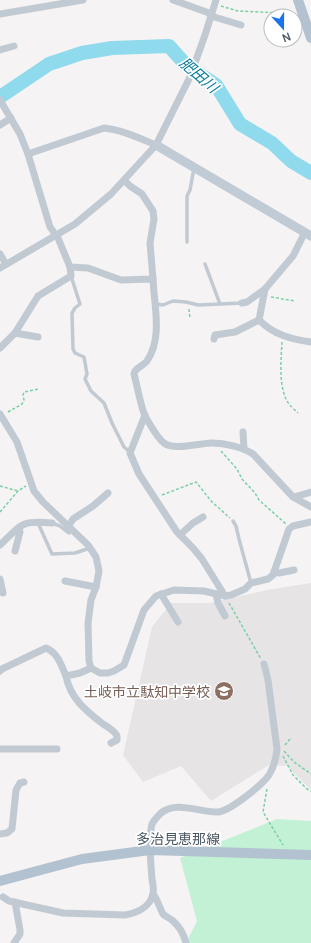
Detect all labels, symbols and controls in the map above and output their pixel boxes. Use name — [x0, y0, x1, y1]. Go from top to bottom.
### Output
north arrow — [263, 8, 303, 48]
text: N — [280, 29, 293, 46]
water label: 肥田川 — [175, 52, 224, 99]
school or university icon: 土岐市立駄知中学校 — [213, 680, 235, 702]
place label: 土岐市立駄知中学校 — [84, 682, 210, 701]
street label: 多治見恵那線 — [136, 829, 220, 848]

